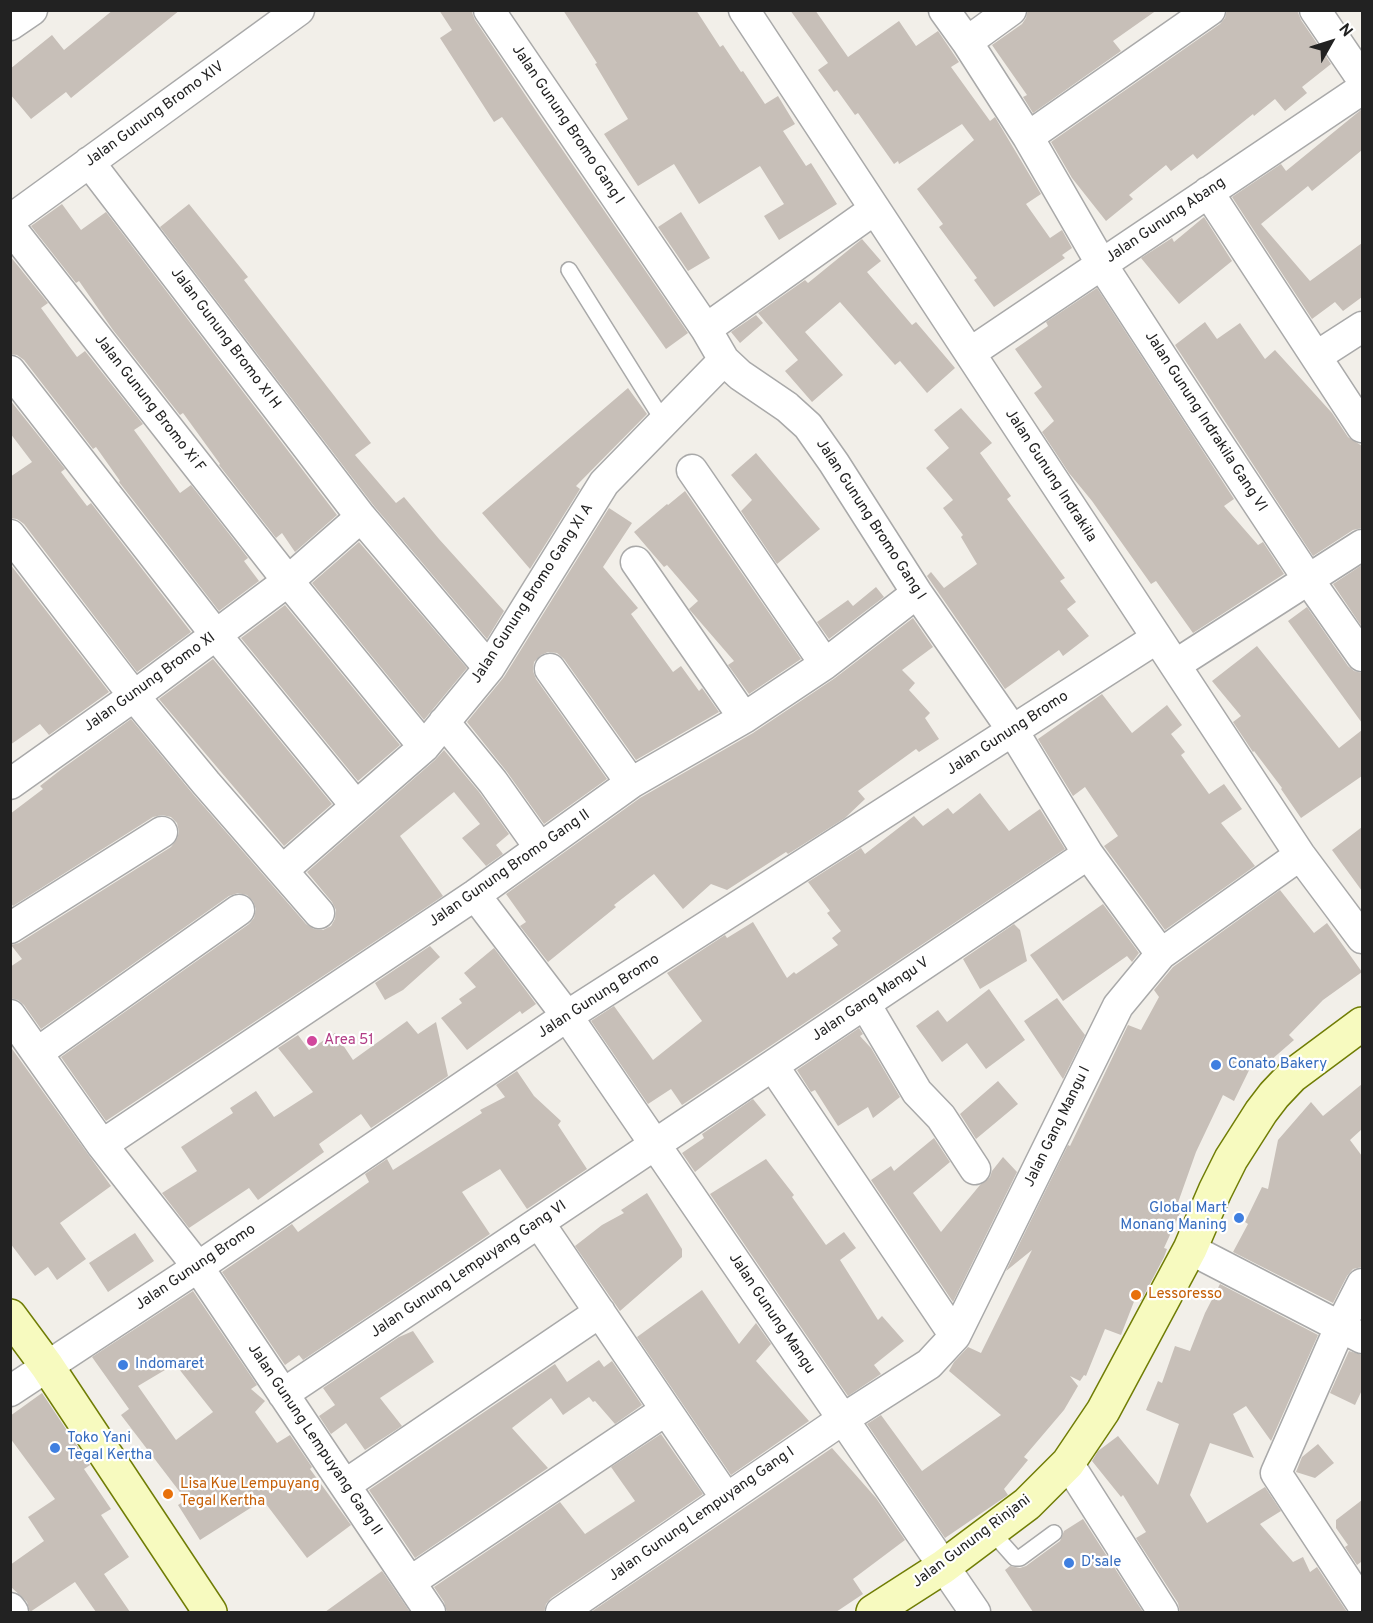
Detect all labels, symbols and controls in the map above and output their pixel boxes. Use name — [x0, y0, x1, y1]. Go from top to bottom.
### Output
north arrow — [1301, 12, 1361, 72]
text: N — [1334, 20, 1356, 41]
street label: Jalan Gunung Bromo Gang I — [507, 42, 627, 208]
street label: Jalan Gunung Bromo XIV — [82, 58, 228, 172]
street label: Jalan Gunung Abang — [1103, 174, 1229, 268]
street label: Jalan Gunung Bromo XI H — [166, 265, 284, 413]
street label: Jalan Gunung Indrakila Gang VI — [1140, 328, 1270, 516]
street label: Jalan Gunung Bromo Xi F — [90, 332, 208, 476]
street label: Jalan Gunung Indrakila — [1000, 406, 1100, 546]
street label: Jalan Gunung Bromo Gang I — [811, 436, 929, 604]
street label: Jalan Gunung Bromo Gang XI A — [468, 501, 598, 687]
street label: Jalan Gunung Bromo XI — [81, 629, 219, 737]
street label: Jalan Gunung Bromo — [944, 688, 1072, 780]
street label: Jalan Gunung Bromo Gang II — [426, 806, 594, 932]
street label: Jalan Gunung Bromo — [535, 951, 663, 1043]
street label: Jalan Gang Mangu V — [809, 954, 933, 1046]
place label: Area 51 — [324, 1032, 374, 1050]
marker: Area 51 — [305, 1034, 319, 1048]
place label: Conato Bakery — [1228, 1056, 1327, 1074]
marker: Conato Bakery — [1209, 1058, 1223, 1072]
street label: Jalan Gang Mangu I — [1021, 1064, 1095, 1190]
street label: Jalan Gunung Lempuyang Gang VI — [368, 1198, 570, 1342]
place label: Global Mart Monang Maning — [1120, 1200, 1227, 1235]
marker: Global Mart Monang Maning — [1232, 1211, 1246, 1225]
street label: Jalan Gunung Bromo — [132, 1221, 260, 1315]
street label: Jalan Gunung Mangu — [724, 1250, 818, 1378]
place label: Lessoresso — [1148, 1286, 1222, 1304]
marker: Lessoresso — [1129, 1288, 1143, 1302]
street label: Jalan Gunung Lempuyang Gang II — [243, 1341, 385, 1539]
place label: Indomaret — [135, 1356, 205, 1374]
marker: Indomaret — [116, 1358, 130, 1372]
place label: Toko Yani Tegal Kertha — [67, 1430, 152, 1465]
marker: Toko Yani Tegal Kertha — [48, 1441, 62, 1455]
street label: Jalan Gunung Lempuyang Gang I — [606, 1444, 798, 1586]
place label: Lisa Kue Lempuyang Tegal Kertha — [180, 1476, 320, 1511]
marker: Lisa Kue Lempuyang Tegal Kertha — [161, 1487, 175, 1501]
street label: Jalan Gunung Rinjani — [909, 1492, 1035, 1592]
place label: D'sale — [1081, 1554, 1121, 1572]
marker: D'sale — [1062, 1556, 1076, 1570]

